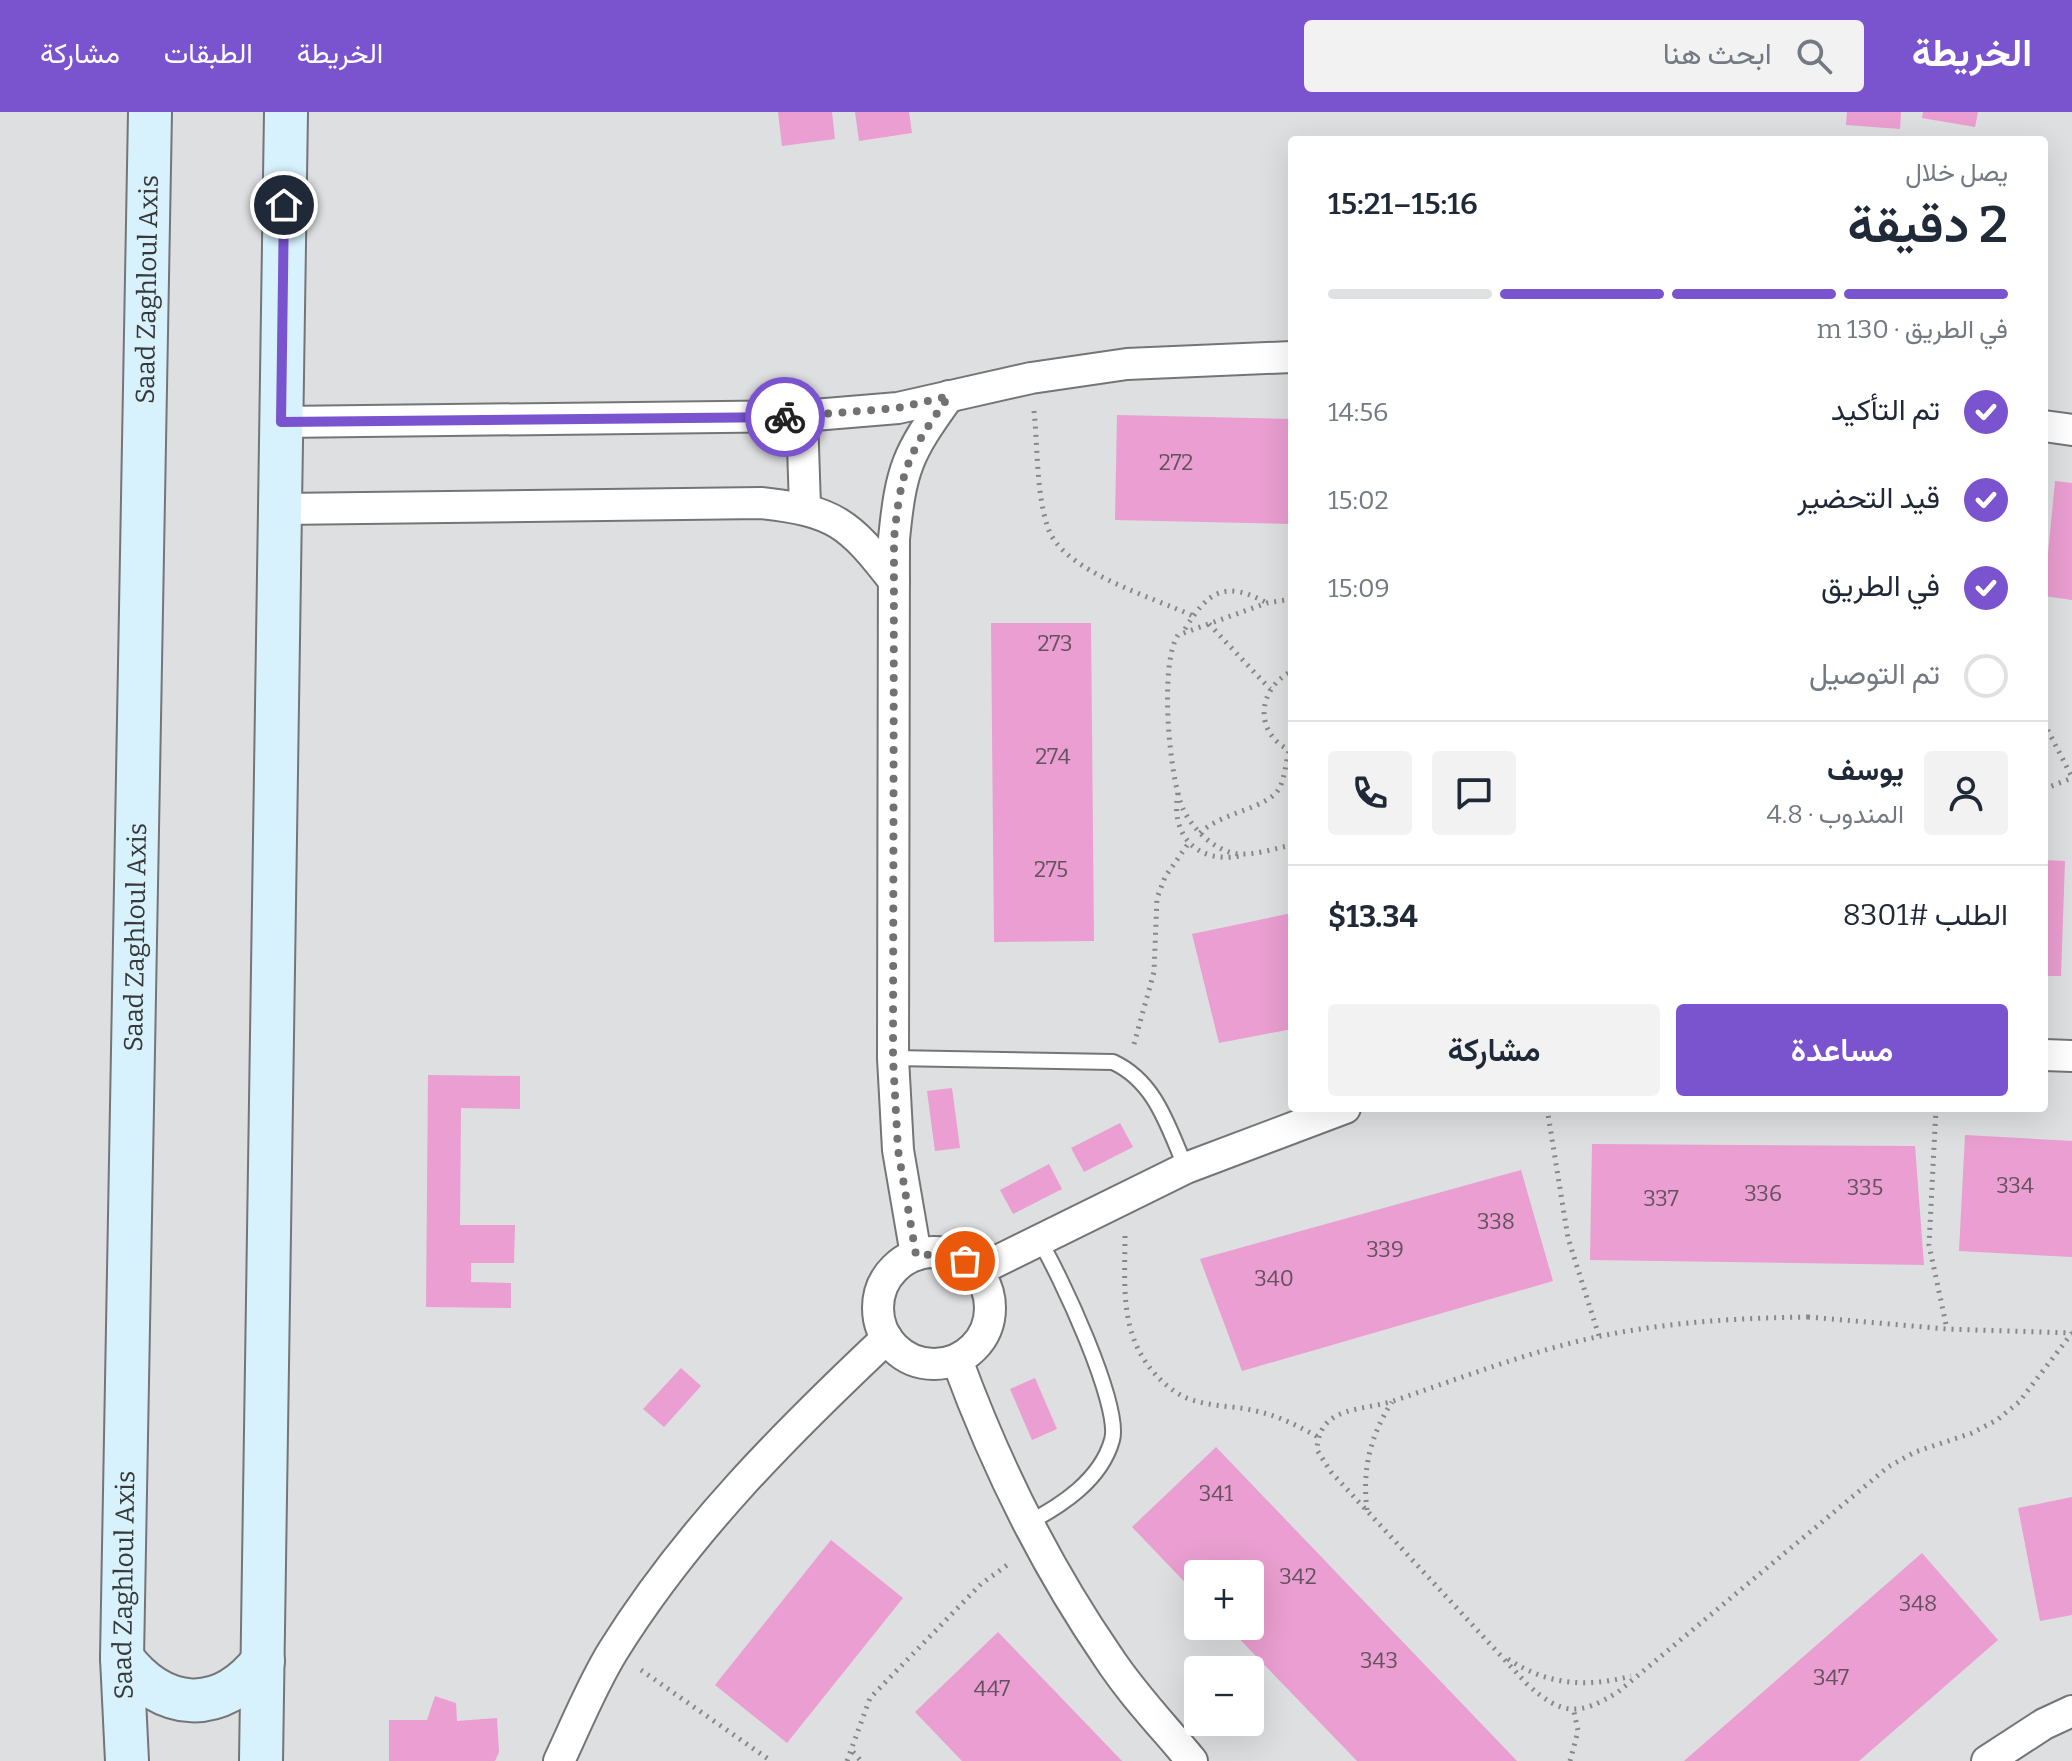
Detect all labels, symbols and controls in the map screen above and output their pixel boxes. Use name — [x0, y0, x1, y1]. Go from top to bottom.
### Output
search box — [1304, 20, 1864, 92]
text: الخريطة — [1912, 30, 2032, 76]
icon: search — [1792, 34, 1836, 78]
text: ابحث هنا — [1663, 36, 1772, 72]
text: مشاركة — [40, 37, 120, 70]
text: الطبقات — [164, 37, 253, 70]
text: الخريطة — [297, 37, 383, 70]
text: يصل خلال — [1905, 157, 2008, 188]
pin — [250, 171, 318, 239]
street label: Saad Zaghloul Axis — [130, 175, 165, 404]
icon: home — [262, 183, 306, 227]
text: 15:16–15:21 — [1328, 186, 1478, 222]
text: 2 دقيقة — [1847, 193, 2008, 256]
text: في الطريق · 130 m — [1817, 314, 2008, 345]
courier — [745, 377, 825, 457]
icon: check — [1964, 390, 2008, 434]
text: تم التأكيد — [1831, 392, 1940, 428]
icon: bike — [763, 395, 807, 439]
text: 14:56 — [1328, 397, 1388, 428]
house number: 272 — [1159, 449, 1193, 476]
icon: check — [1964, 478, 2008, 522]
text: قيد التحضير — [1797, 480, 1940, 516]
text: 15:02 — [1328, 485, 1389, 516]
icon: check — [1964, 566, 2008, 610]
text: في الطريق — [1821, 568, 1940, 604]
text: 15:09 — [1328, 573, 1390, 604]
house number: 273 — [1038, 630, 1072, 657]
text: تم التوصيل — [1809, 656, 1940, 692]
house number: 274 — [1035, 743, 1071, 770]
button: phone — [1328, 751, 1412, 835]
button: chat — [1432, 751, 1516, 835]
button: person — [1924, 751, 2008, 835]
text: يوسف — [1827, 752, 1904, 788]
text: المندوب · 4.8 — [1767, 799, 1904, 830]
street label: Saad Zaghloul Axis — [118, 823, 153, 1052]
house number: 275 — [1034, 856, 1068, 883]
text: الطلب #8301 — [1843, 897, 2008, 933]
text: $13.34 — [1328, 899, 1418, 935]
button: مشاركة — [1328, 1004, 1660, 1096]
button: مساعدة — [1676, 1004, 2008, 1096]
house number: 334 — [1996, 1172, 2034, 1199]
house number: 335 — [1847, 1174, 1883, 1201]
house number: 336 — [1744, 1180, 1782, 1207]
house number: 337 — [1643, 1185, 1679, 1212]
house number: 338 — [1477, 1208, 1515, 1235]
pin — [931, 1227, 999, 1295]
house number: 339 — [1366, 1236, 1404, 1263]
icon: bag — [943, 1239, 987, 1283]
house number: 340 — [1254, 1265, 1294, 1292]
street label: Saad Zaghloul Axis — [107, 1470, 141, 1700]
house number: 341 — [1199, 1480, 1233, 1507]
map controls — [1184, 1560, 1264, 1736]
button: + — [1184, 1560, 1264, 1640]
house number: 342 — [1279, 1563, 1317, 1590]
house number: 348 — [1899, 1590, 1937, 1617]
house number: 343 — [1360, 1647, 1398, 1674]
button: − — [1184, 1656, 1264, 1736]
house number: 347 — [1813, 1664, 1849, 1691]
house number: 447 — [974, 1675, 1010, 1702]

